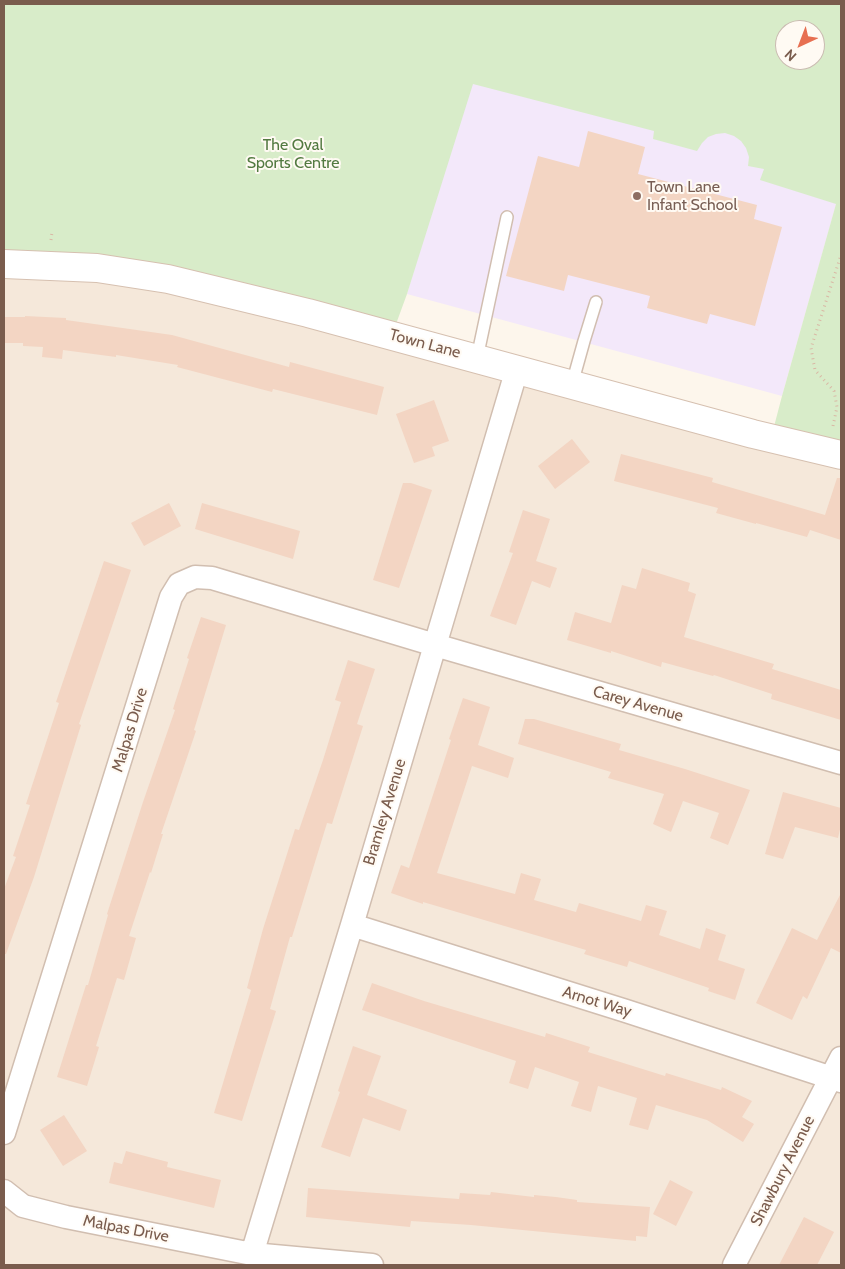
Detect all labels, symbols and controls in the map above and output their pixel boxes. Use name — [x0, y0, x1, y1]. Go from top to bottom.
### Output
north arrow — [775, 20, 825, 70]
text: N — [781, 45, 800, 65]
park label: The Oval Sports Centre — [247, 135, 339, 173]
place label: Town Lane Infant School — [647, 177, 737, 215]
marker: Town Lane Infant School — [631, 190, 643, 202]
street label: Town Lane — [387, 325, 463, 363]
street label: Carey Avenue — [591, 682, 685, 726]
street label: Malpas Drive — [108, 686, 152, 774]
street label: Bramley Avenue — [360, 756, 410, 868]
street label: Arnot Way — [560, 982, 634, 1022]
street label: Shawbury Avenue — [747, 1112, 819, 1230]
street label: Malpas Drive — [81, 1211, 171, 1247]

